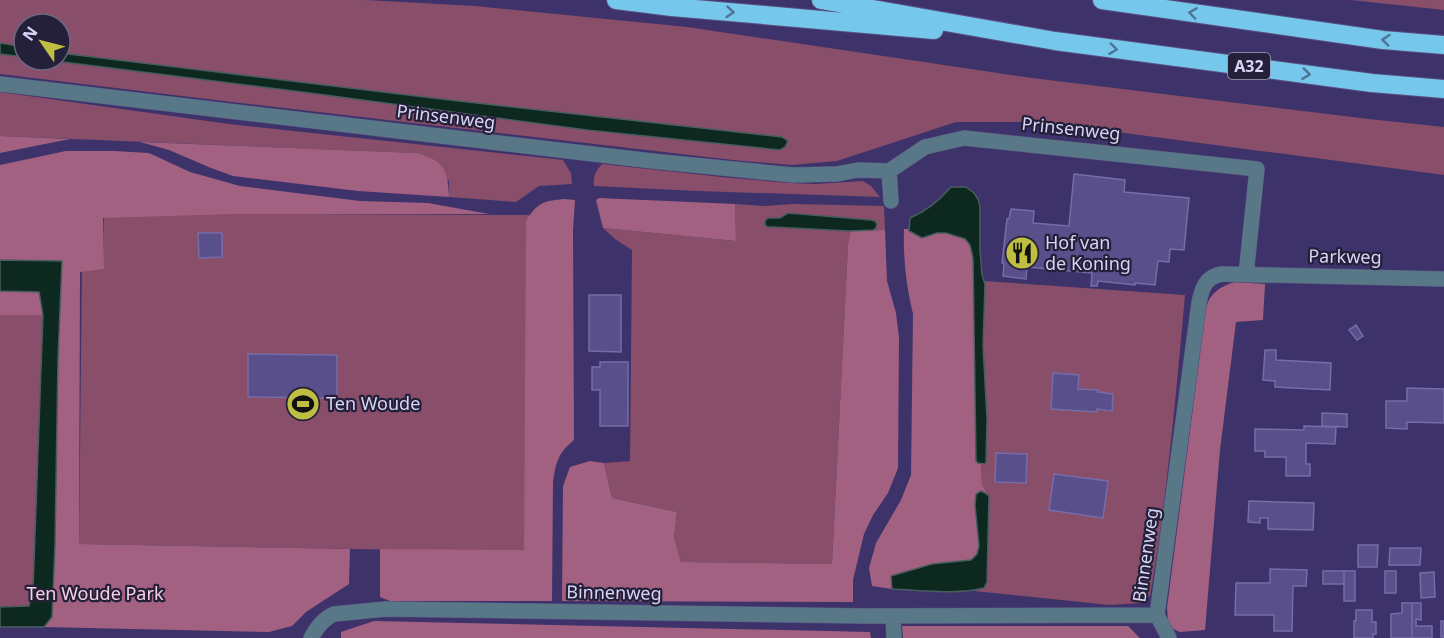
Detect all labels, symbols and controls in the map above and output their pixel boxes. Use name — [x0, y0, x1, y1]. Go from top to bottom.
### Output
one-way arrow — [726, 6, 735, 19]
one-way arrow — [1188, 7, 1197, 19]
north arrow — [12, 12, 72, 72]
text: N — [17, 22, 42, 45]
one-way arrow — [1381, 34, 1390, 47]
one-way arrow — [1108, 42, 1117, 54]
road number: A32 — [1228, 53, 1270, 79]
one-way arrow — [1302, 67, 1311, 80]
street label: Prinsenweg — [395, 98, 497, 134]
street label: Prinsenweg — [1020, 111, 1122, 145]
place label: Hof van de Koning — [1045, 230, 1131, 275]
restaurant icon: Hof van de Koning — [1004, 235, 1040, 271]
street label: Parkweg — [1308, 243, 1382, 269]
sports icon: Ten Woude — [285, 386, 321, 422]
place label: Ten Woude — [326, 391, 420, 415]
street label: Binnenweg — [1126, 506, 1164, 604]
street label: Binnenweg — [566, 579, 662, 605]
park label: Ten Woude Park — [26, 581, 164, 605]

